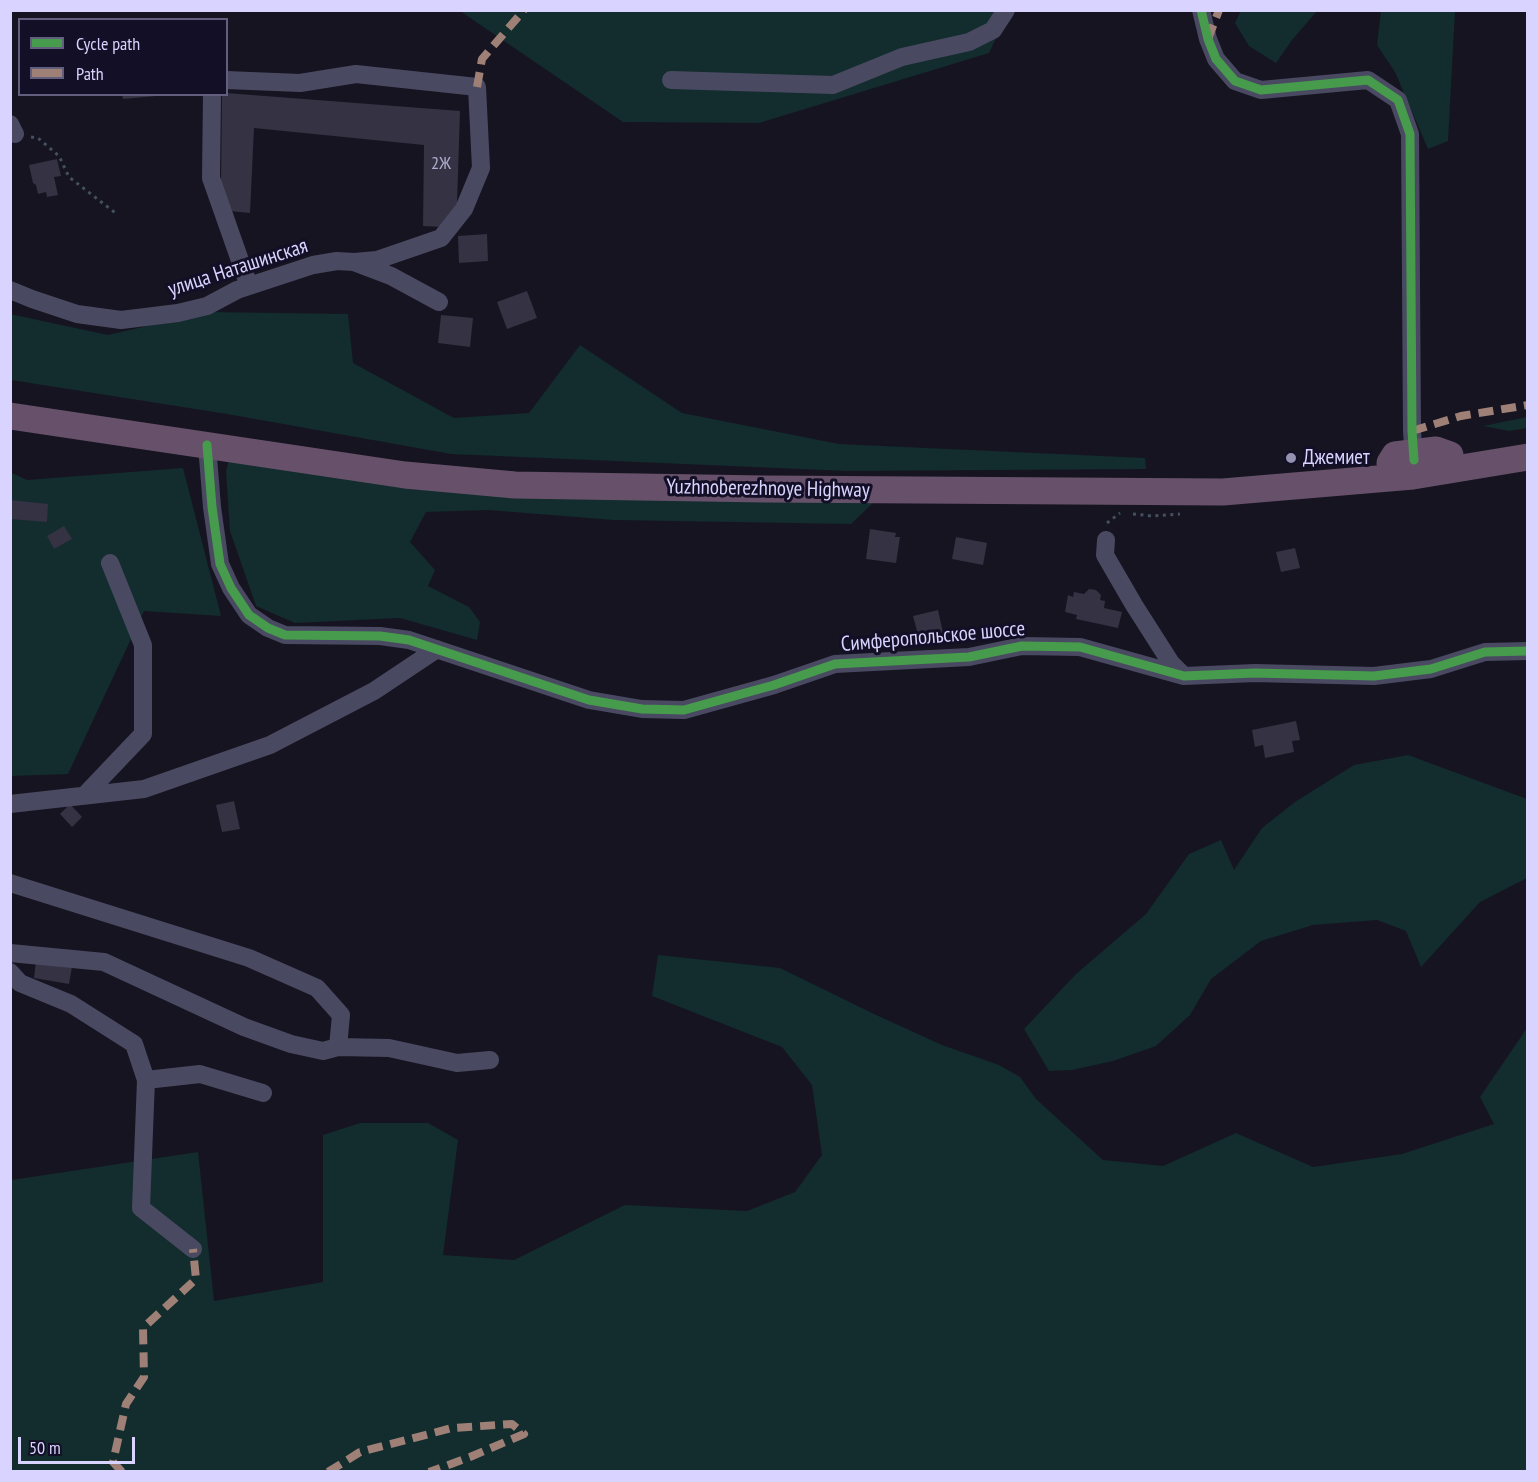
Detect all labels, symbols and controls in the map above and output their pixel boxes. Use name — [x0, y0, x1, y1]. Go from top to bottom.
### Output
legend — [18, 18, 228, 96]
text: Cycle path — [76, 32, 140, 55]
text: Path — [76, 62, 104, 85]
house number: 2Ж — [431, 153, 451, 175]
street label: улица Наташинская — [165, 234, 311, 302]
place label: Джемиет — [1303, 445, 1370, 471]
marker: Джемиет — [1284, 451, 1298, 465]
street label: Yuzhnoberezhnoye Highway — [666, 475, 870, 503]
street label: Симферопольское шоссе — [840, 616, 1026, 658]
scale bar — [21, 1425, 138, 1463]
text: 50 m — [29, 1436, 61, 1459]

